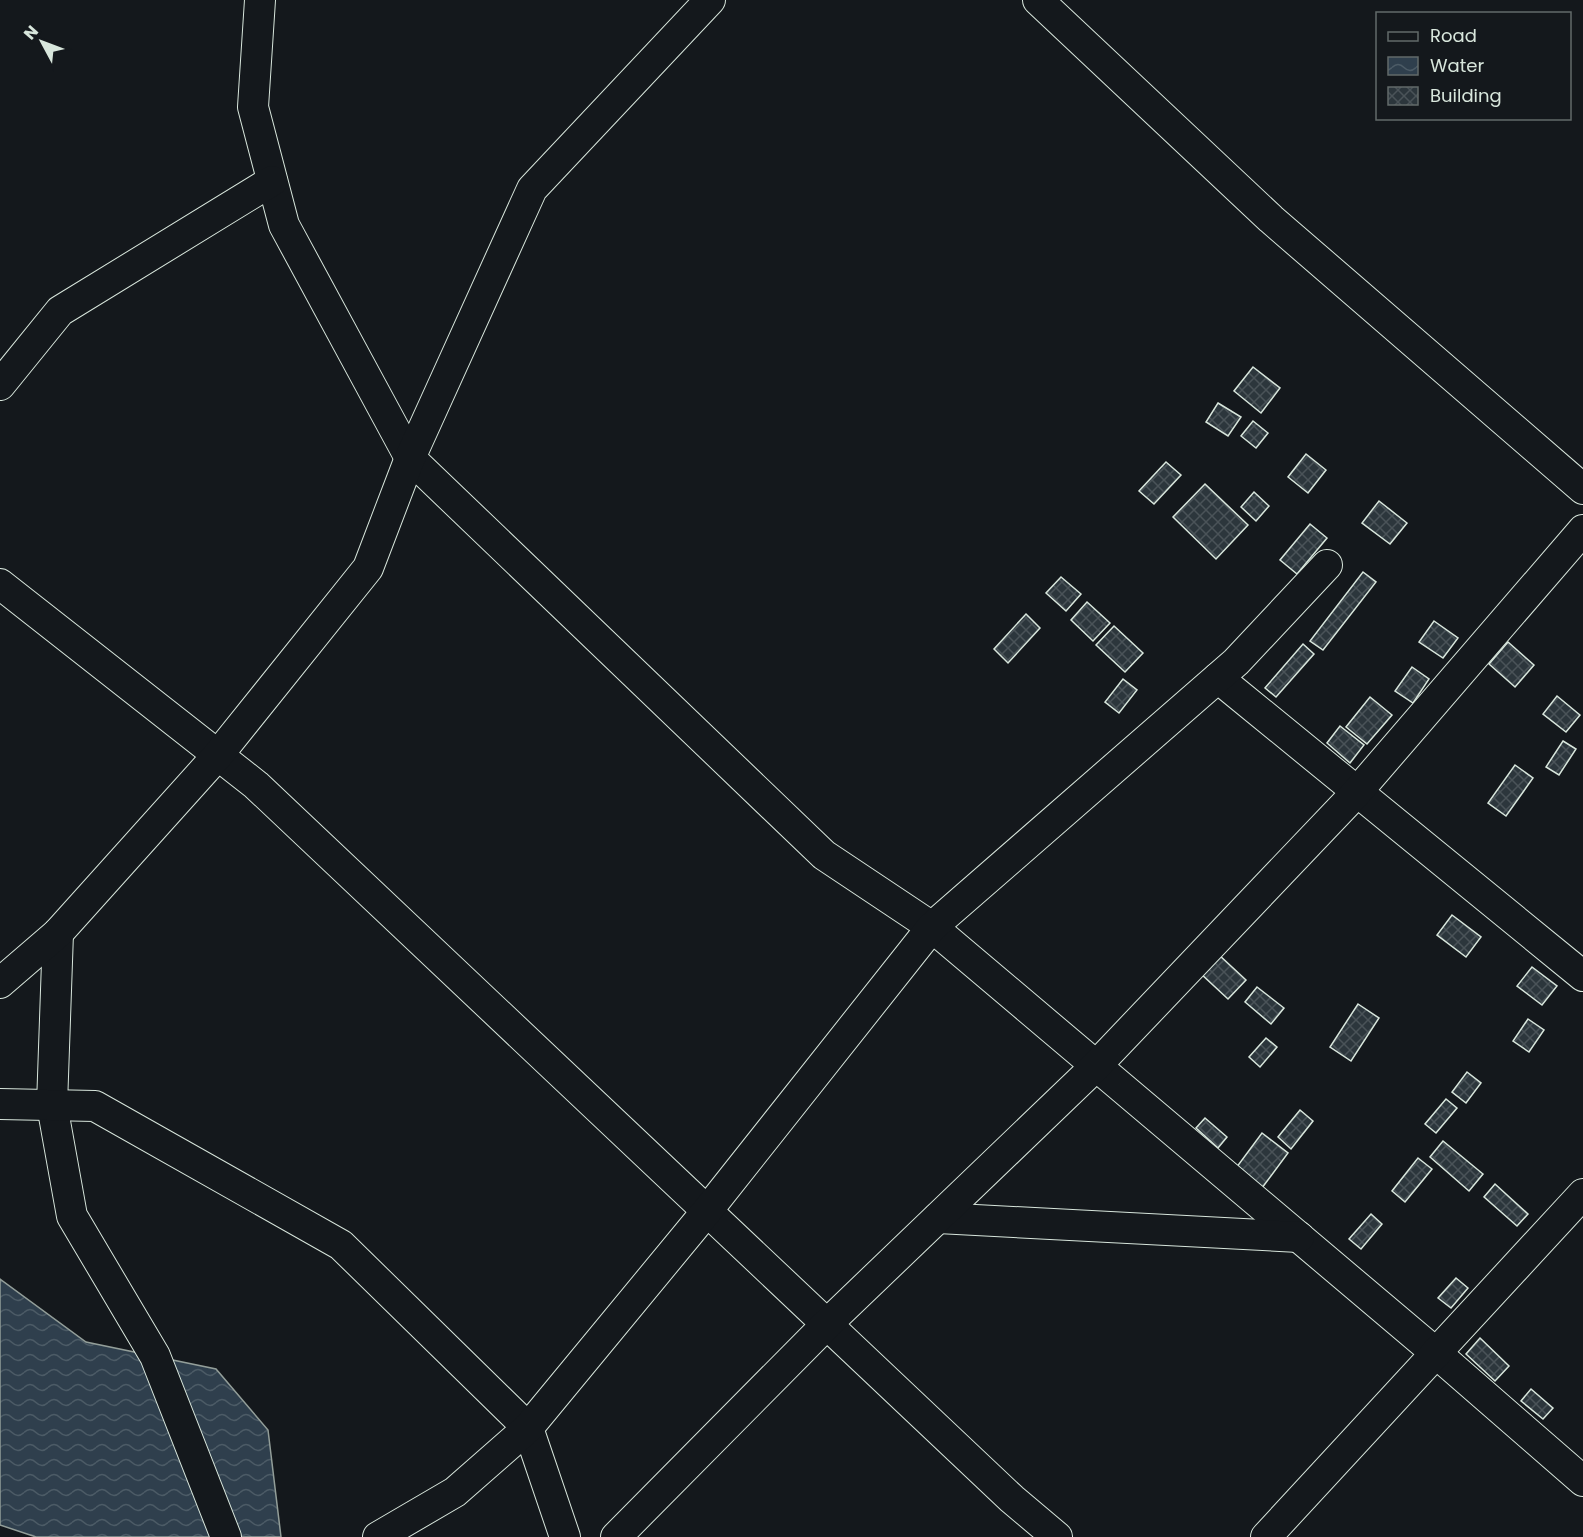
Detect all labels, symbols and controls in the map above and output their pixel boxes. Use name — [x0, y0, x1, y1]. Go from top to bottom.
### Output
north arrow — [12, 12, 72, 72]
legend — [1376, 12, 1571, 120]
text: N — [18, 20, 44, 45]
text: Road — [1430, 23, 1477, 48]
text: Water — [1430, 53, 1484, 78]
text: Building — [1430, 83, 1502, 108]

